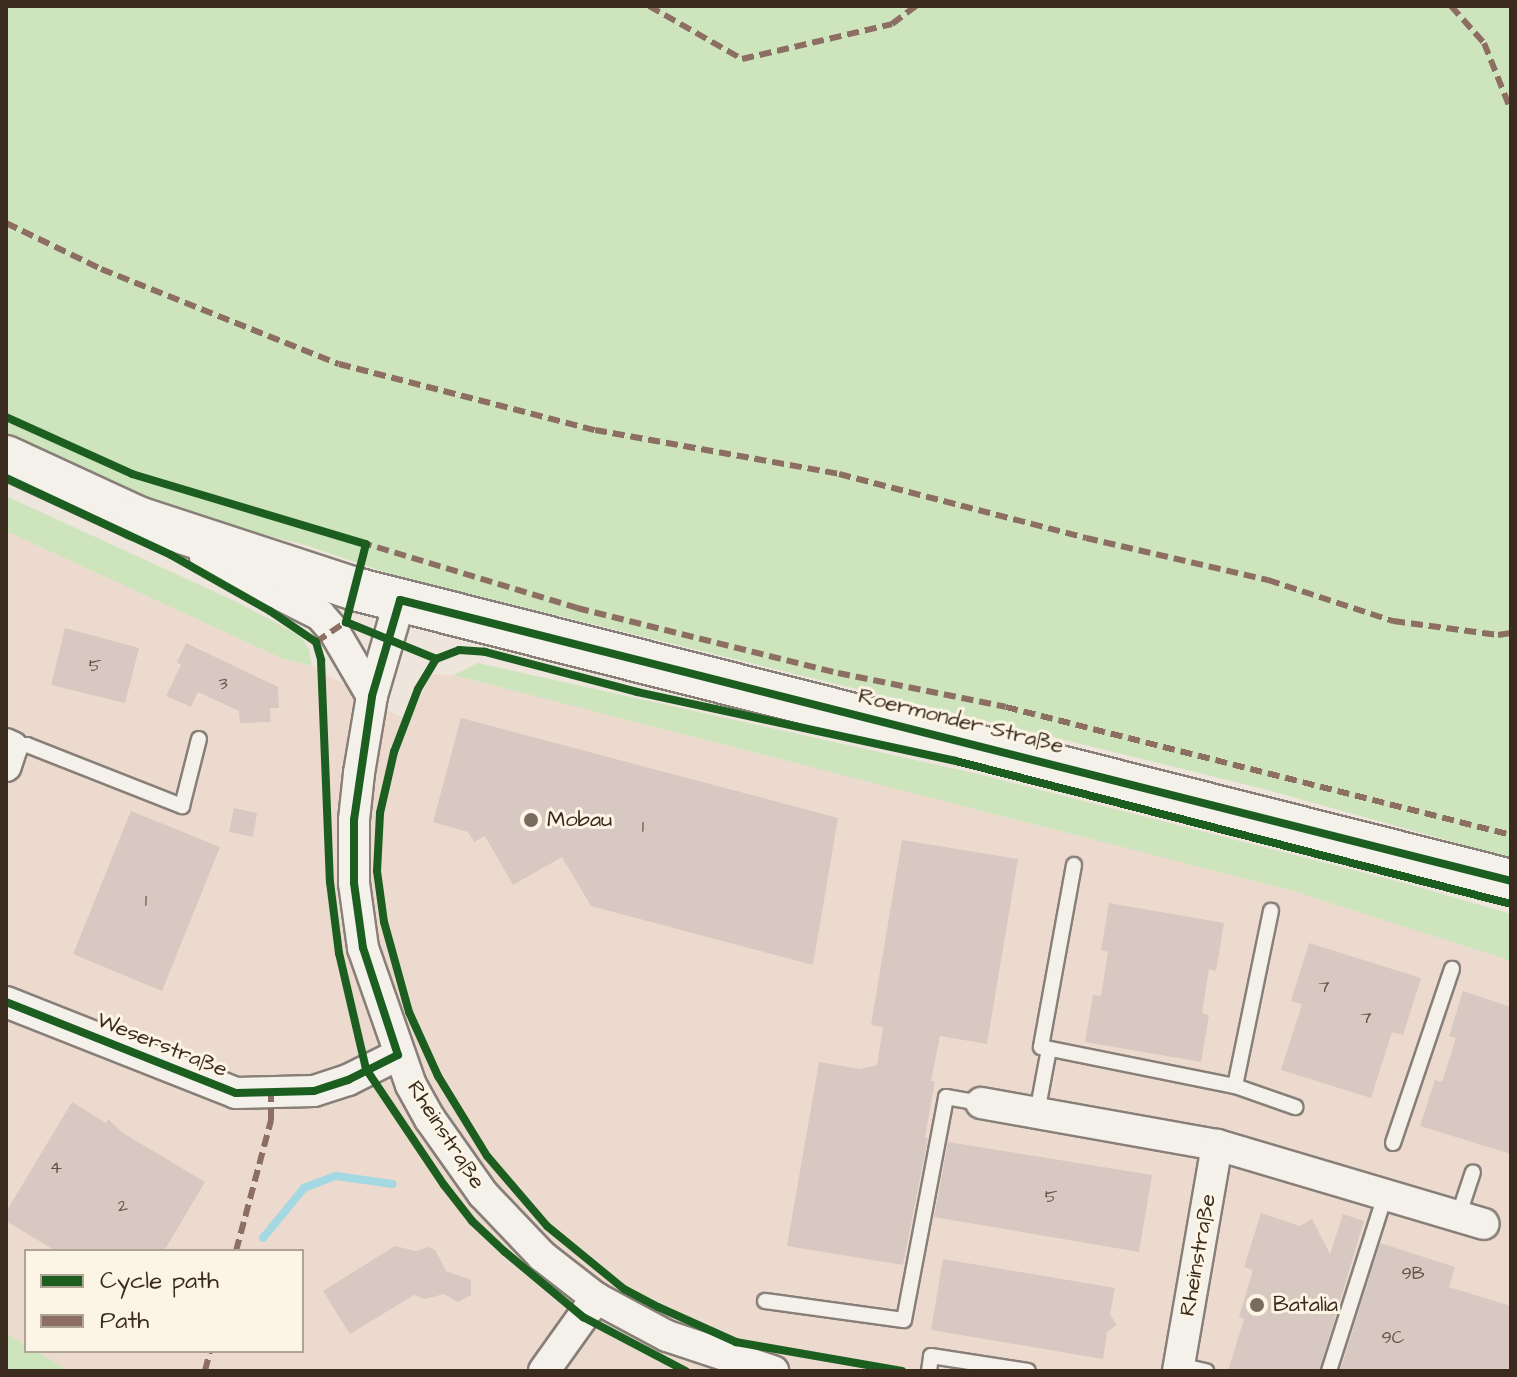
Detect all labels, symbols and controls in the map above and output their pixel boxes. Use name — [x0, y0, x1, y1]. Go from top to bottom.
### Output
house number: 5 — [89, 655, 101, 677]
house number: 3 — [218, 673, 228, 695]
street label: Roermonder Straße — [856, 683, 1066, 759]
place label: Mobau — [547, 807, 612, 833]
marker: Mobau — [522, 811, 540, 829]
house number: 1 — [642, 816, 644, 838]
house number: 1 — [145, 890, 147, 912]
house number: 7 — [1318, 976, 1330, 998]
street label: Weserstraße — [93, 1007, 231, 1083]
house number: 7 — [1360, 1007, 1372, 1029]
street label: Rheinstraße — [401, 1076, 491, 1194]
house number: 4 — [50, 1157, 62, 1179]
house number: 5 — [1045, 1186, 1057, 1208]
street label: Rheinstraße — [1174, 1192, 1222, 1318]
house number: 2 — [118, 1195, 128, 1217]
legend — [24, 1249, 304, 1353]
house number: 9B — [1401, 1263, 1425, 1285]
text: Cycle path — [100, 1264, 219, 1298]
place label: Batalia — [1273, 1292, 1338, 1318]
marker: Batalia — [1248, 1296, 1266, 1314]
text: Path — [100, 1304, 149, 1338]
house number: 9C — [1382, 1327, 1404, 1349]

